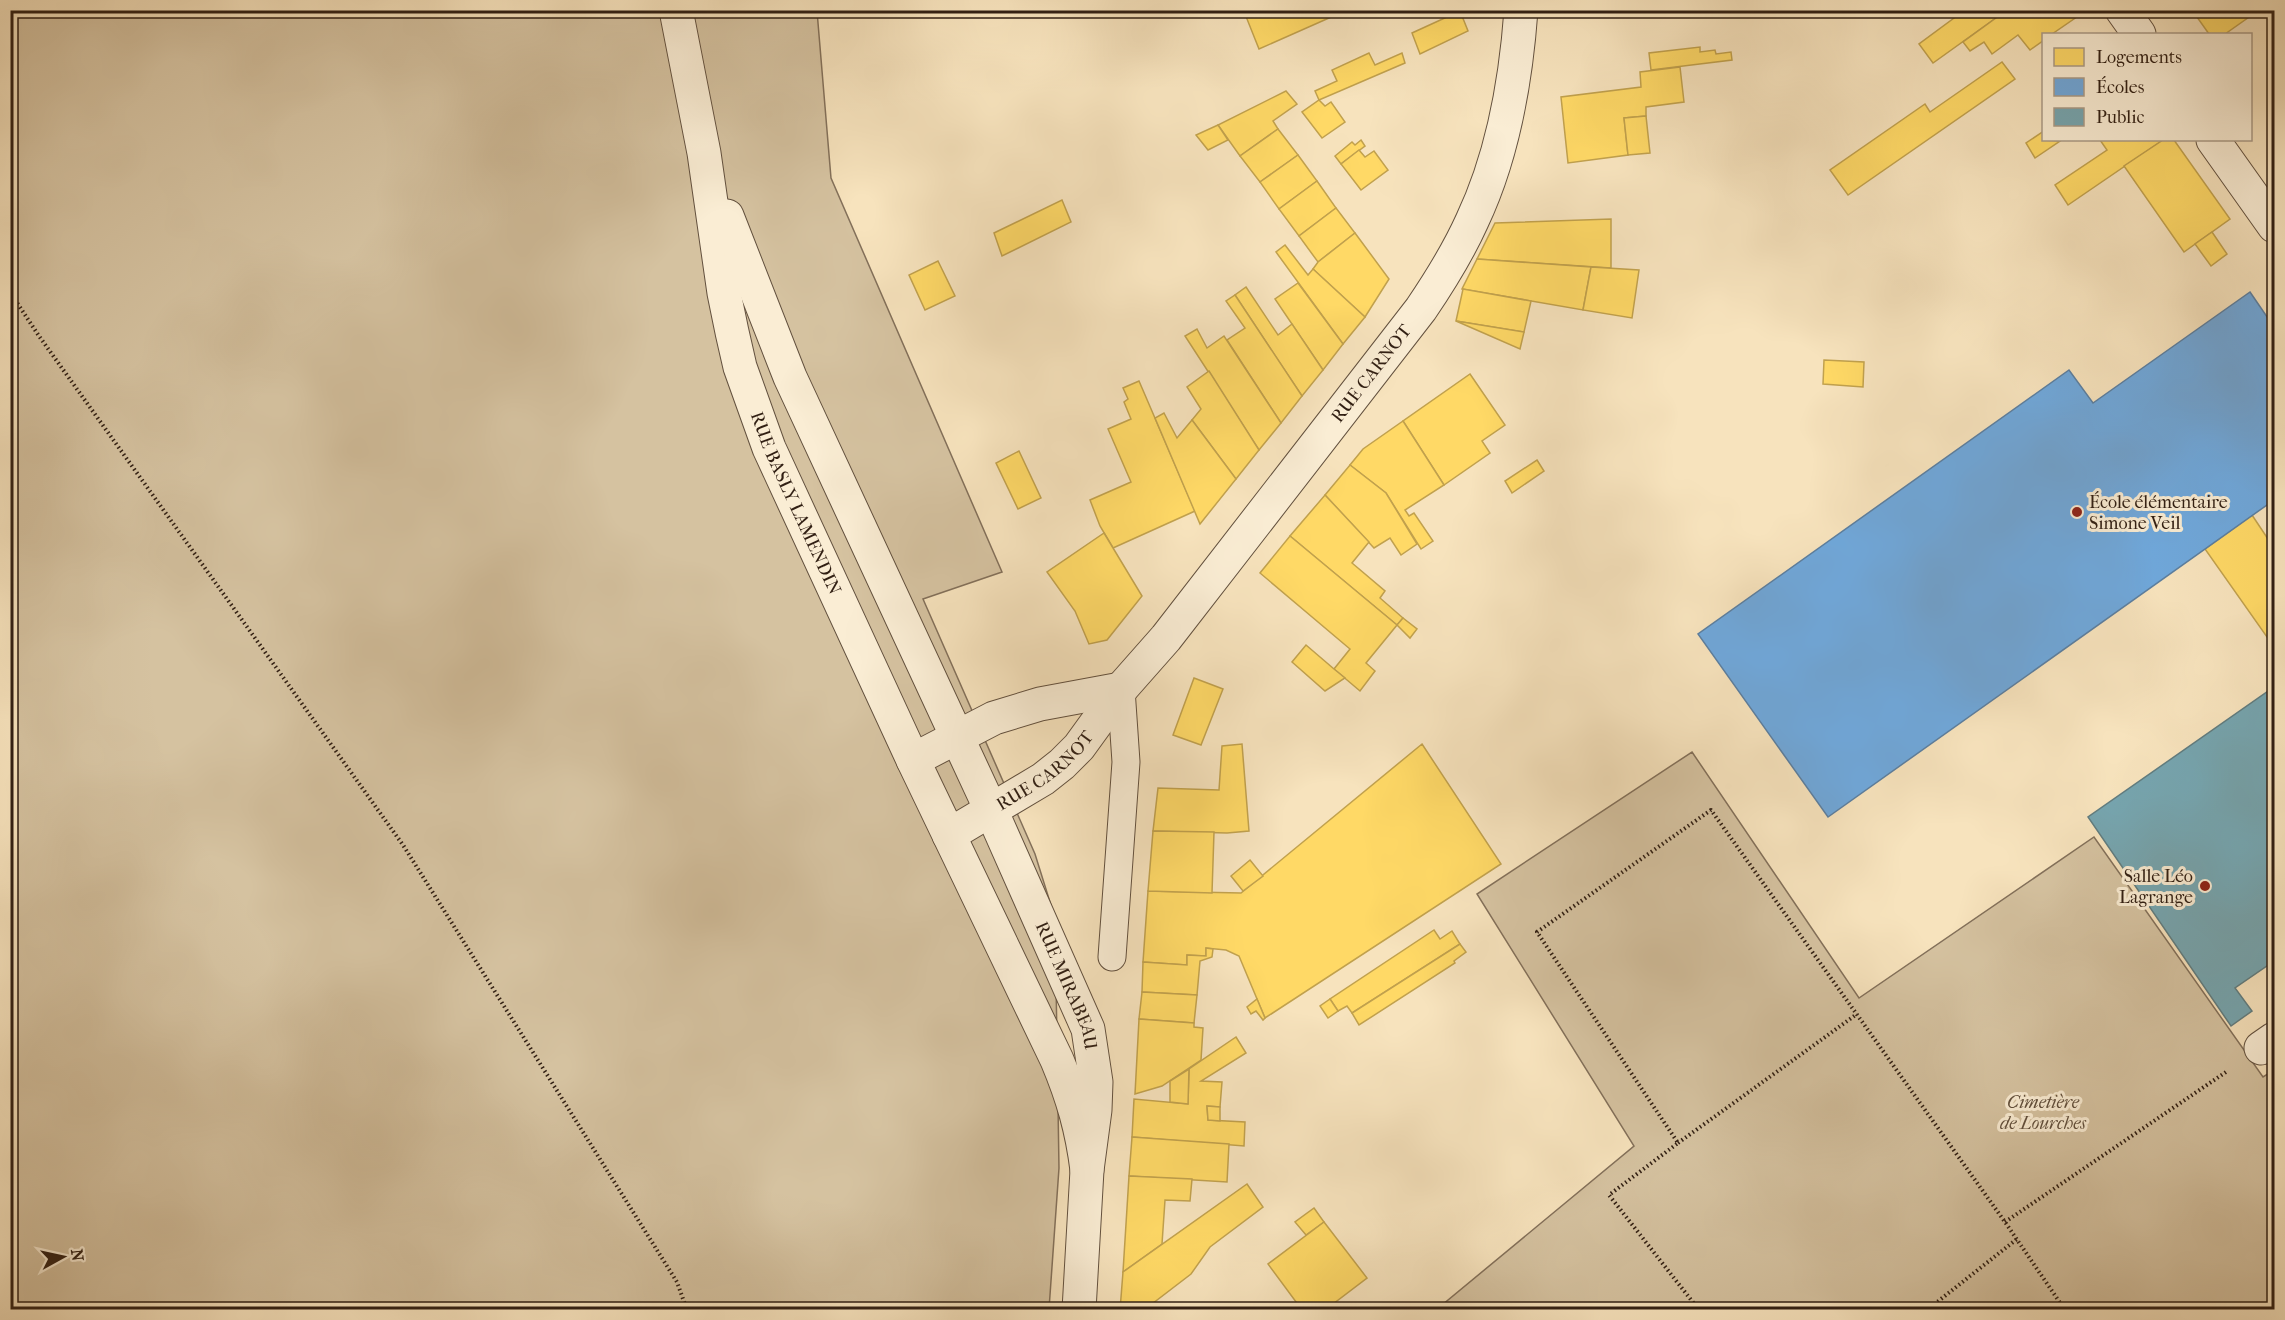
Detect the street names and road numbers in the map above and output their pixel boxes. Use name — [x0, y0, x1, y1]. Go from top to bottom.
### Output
street label: RUE CARNOT — [1327, 320, 1416, 427]
street label: RUE BASLY LAMENDIN — [746, 409, 846, 598]
street label: RUE CARNOT — [993, 726, 1098, 815]
street label: RUE MIRABEAU — [1031, 918, 1102, 1051]

